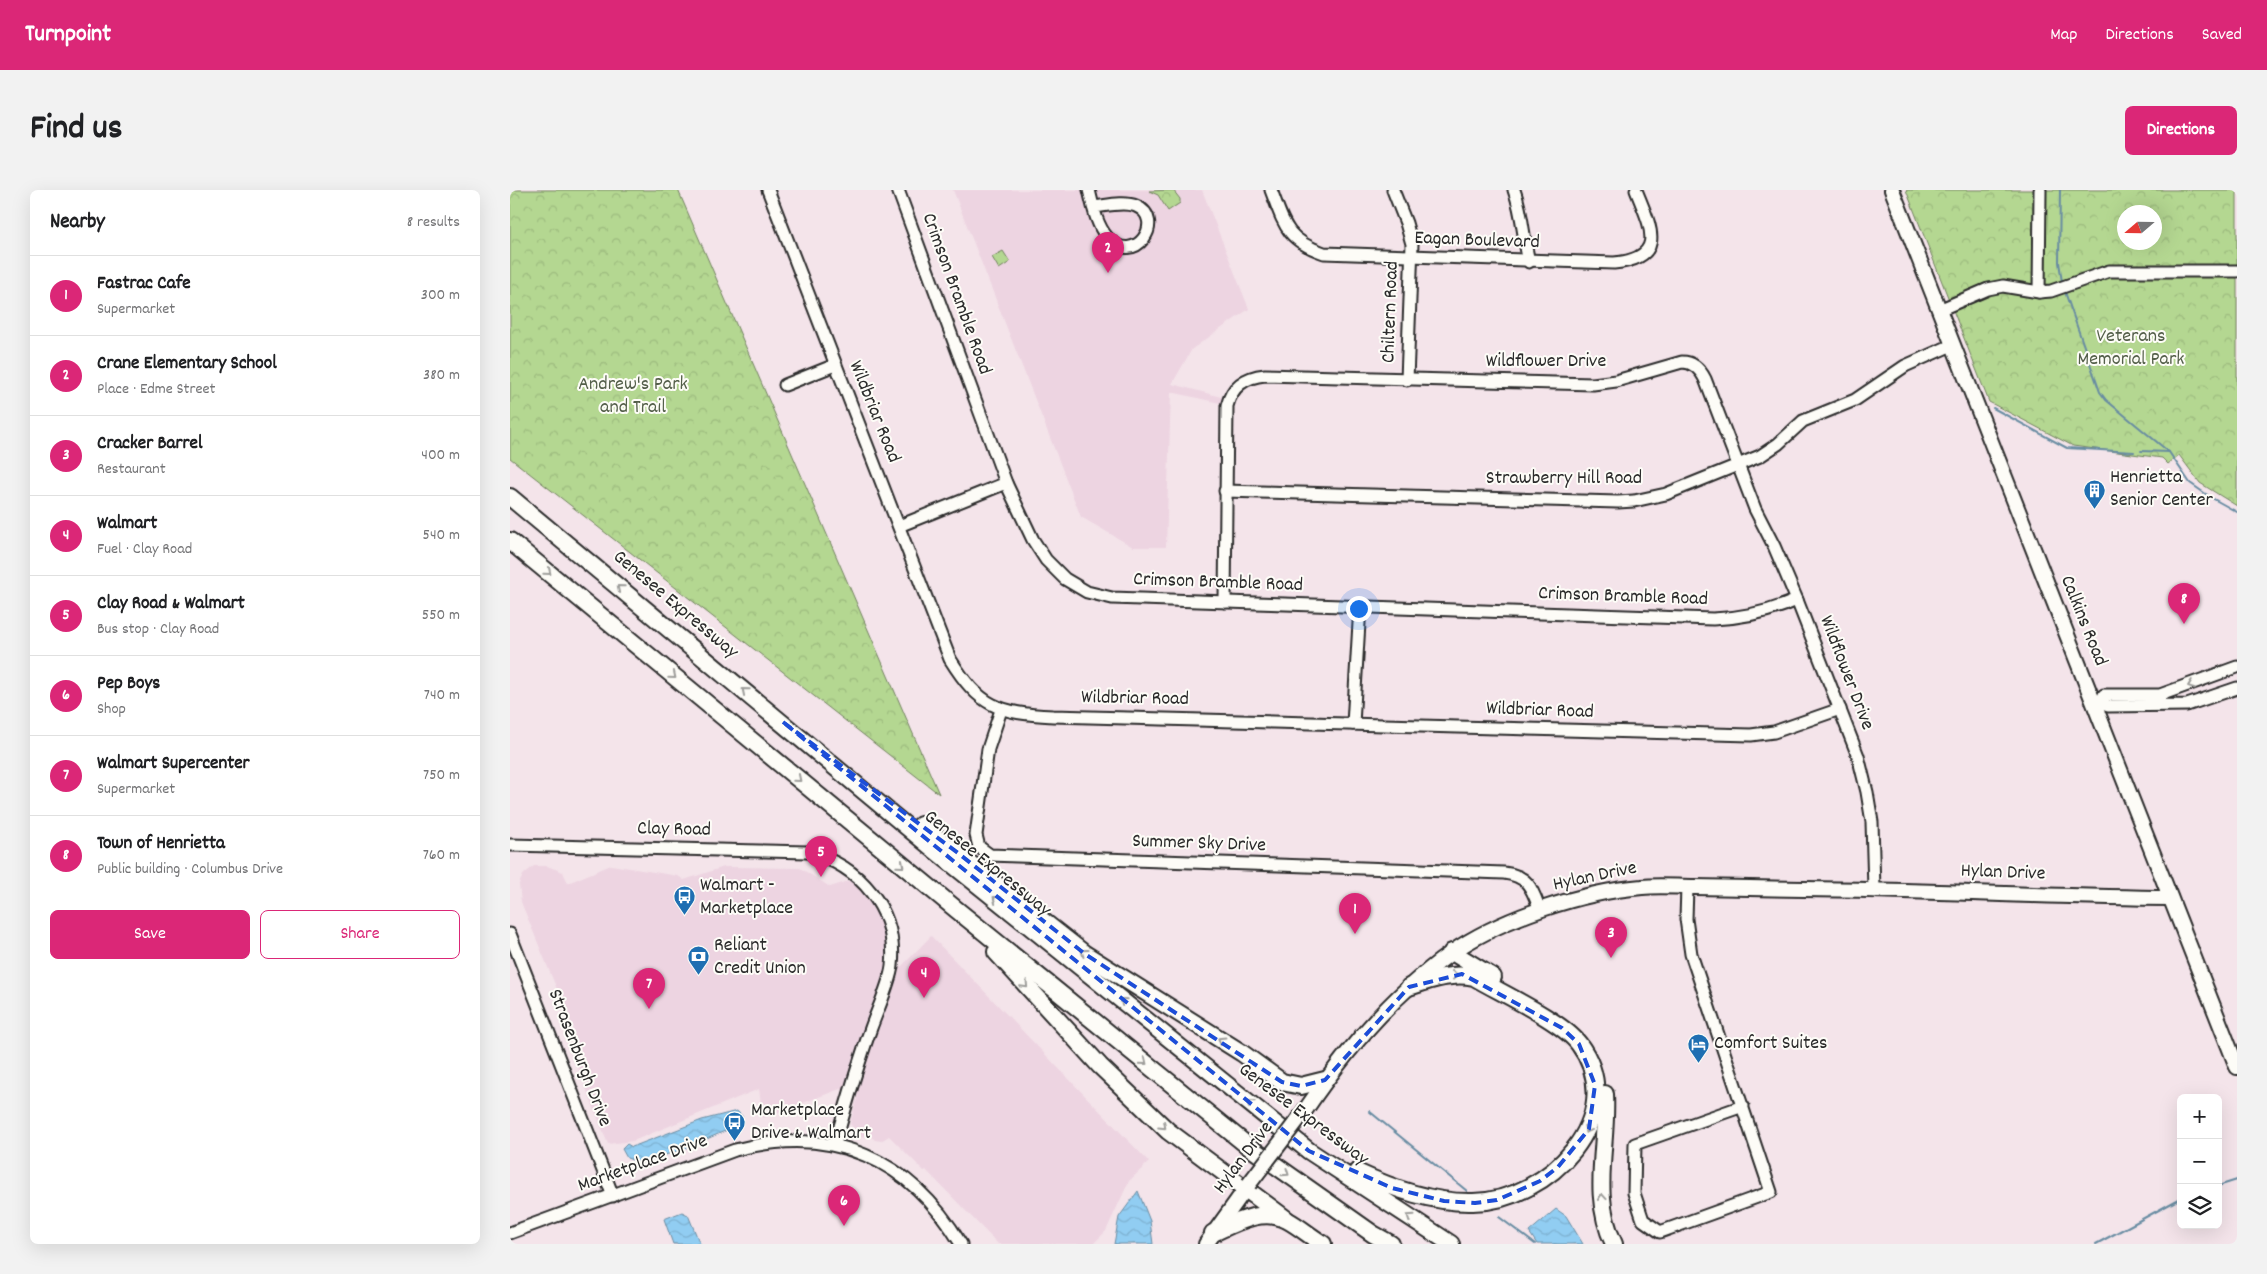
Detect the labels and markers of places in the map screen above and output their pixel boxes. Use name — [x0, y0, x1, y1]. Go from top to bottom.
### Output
pin: 2 — [1092, 232, 1124, 273]
place label: Henrietta Senior Center — [2110, 464, 2214, 515]
building icon: Henrietta Senior Center — [2082, 478, 2106, 509]
pin: 8 — [2168, 583, 2200, 624]
pin: 5 — [805, 836, 837, 877]
place label: Walmart - Marketplace — [700, 872, 793, 923]
bus stop icon: Walmart - Marketplace — [672, 885, 696, 916]
pin: 1 — [1339, 893, 1371, 934]
pin: 3 — [1595, 917, 1627, 958]
place label: Reliant Credit Union — [714, 932, 806, 983]
bank icon: Reliant Credit Union — [686, 945, 710, 976]
pin: 4 — [908, 957, 940, 998]
pin: 7 — [633, 968, 665, 1009]
place label: Comfort Suites — [1714, 1030, 1828, 1058]
hotel icon: Comfort Suites — [1686, 1032, 1710, 1063]
place label: Marketplace Drive & Walmart — [751, 1097, 871, 1148]
bus stop icon: Marketplace Drive & Walmart — [723, 1111, 747, 1142]
pin: 6 — [828, 1185, 860, 1226]

